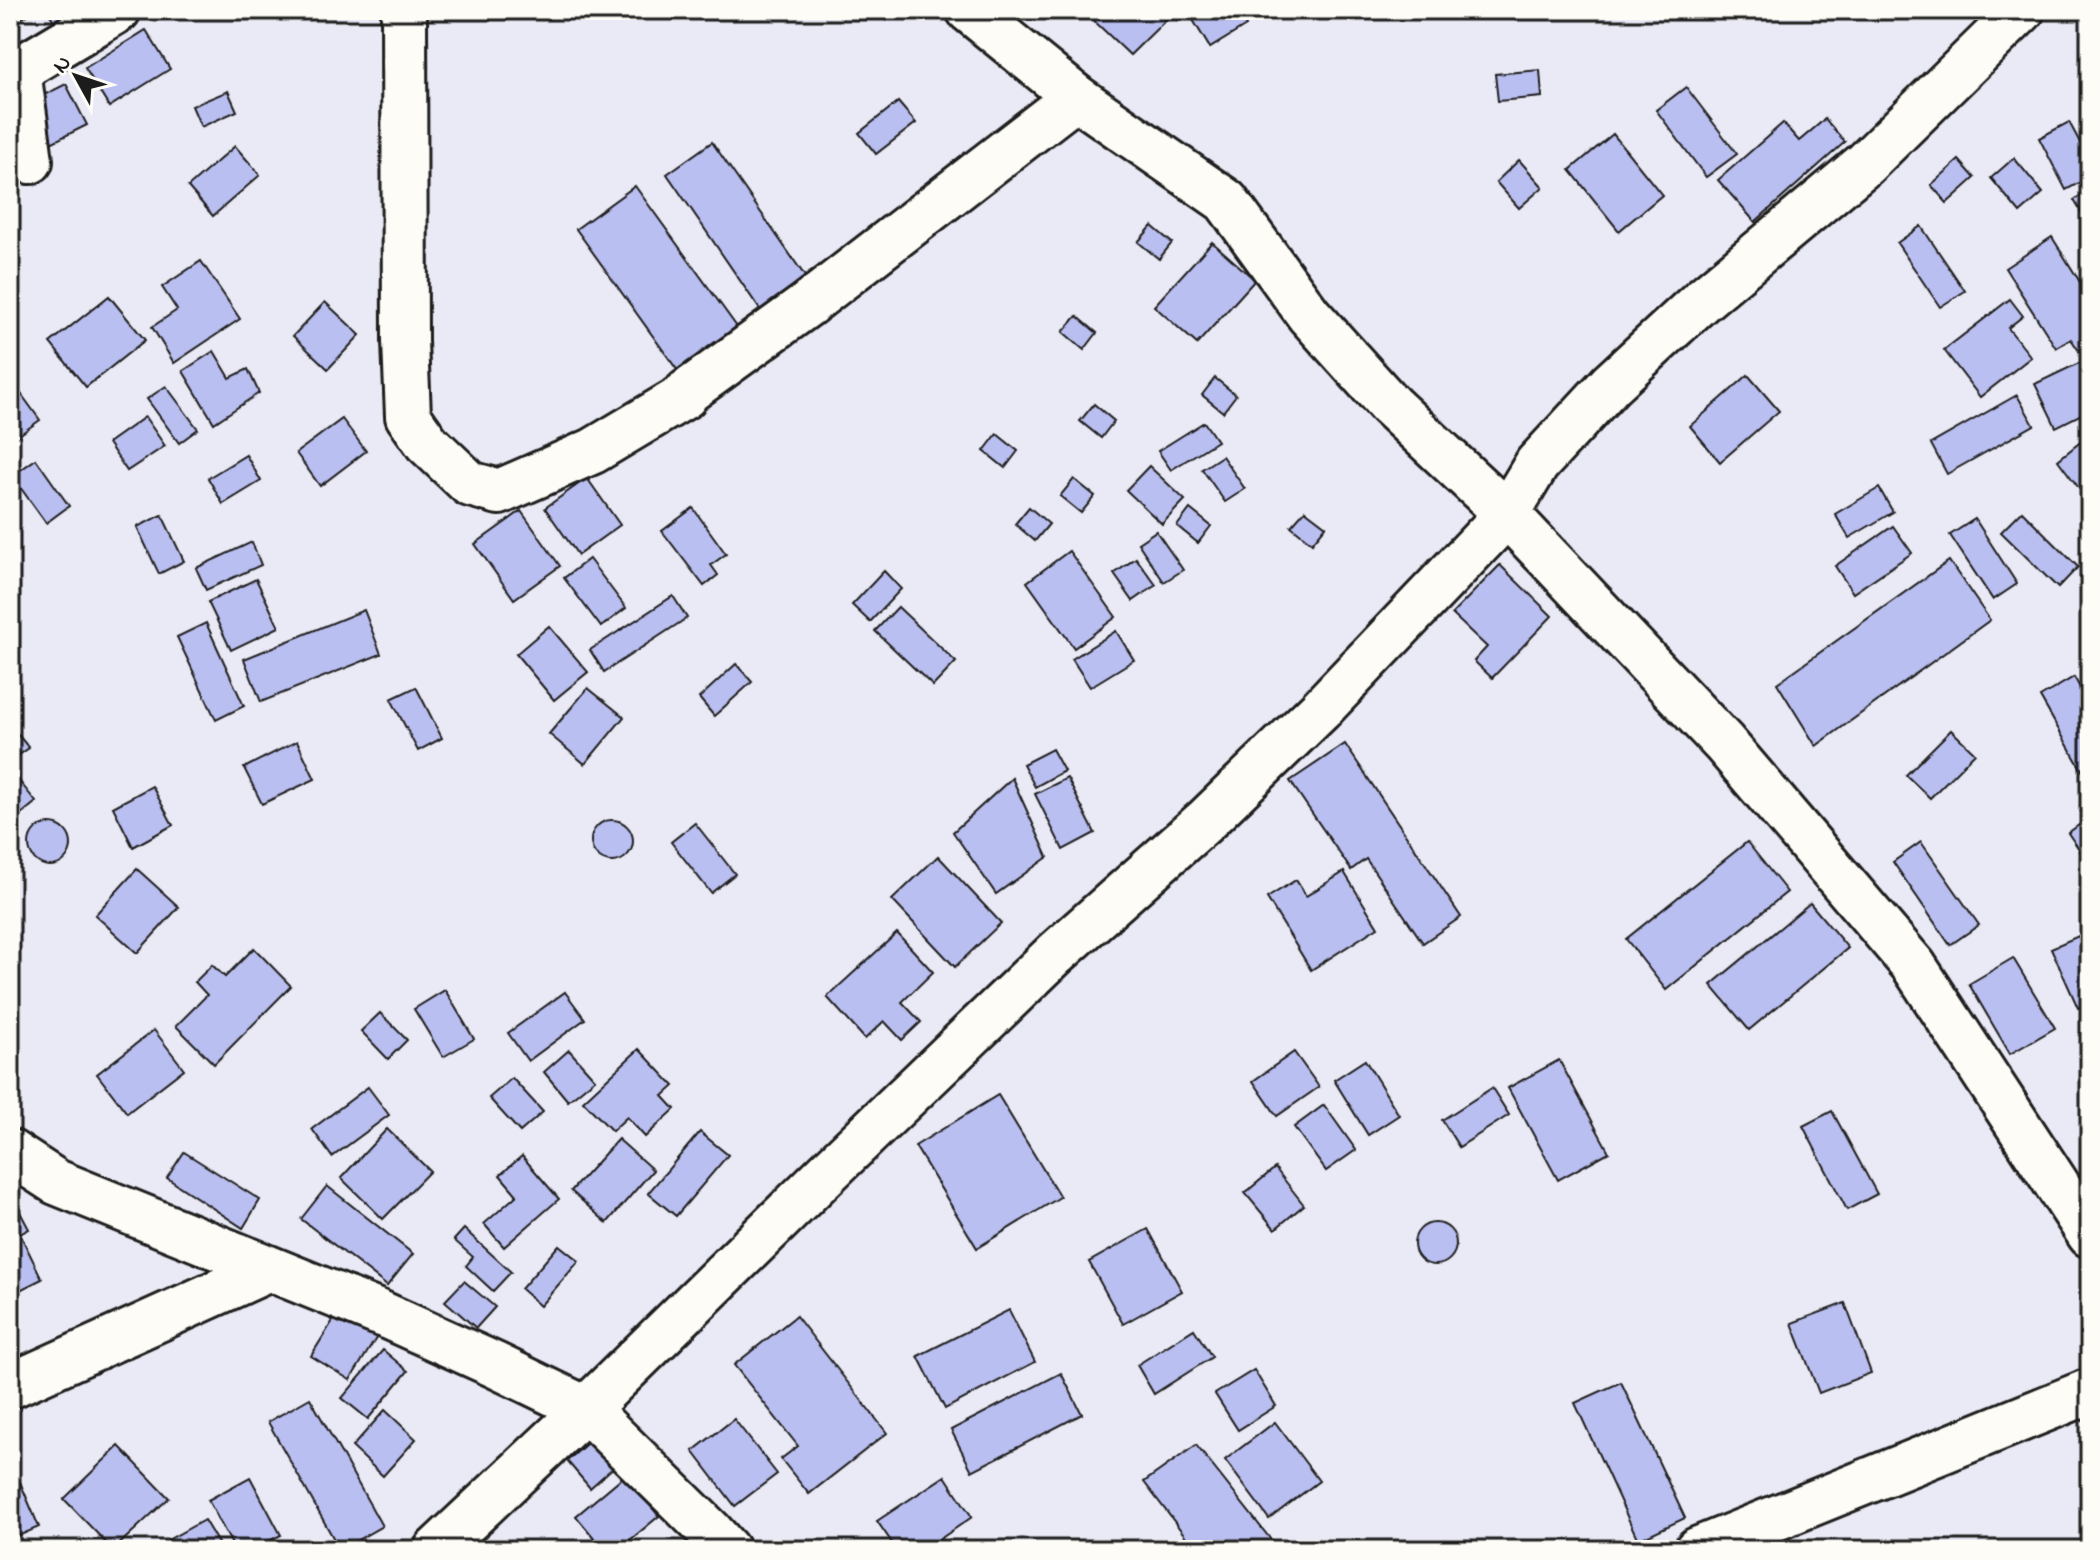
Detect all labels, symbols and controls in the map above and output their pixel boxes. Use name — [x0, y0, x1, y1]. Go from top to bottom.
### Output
north arrow — [36, 36, 116, 116]
text: N — [46, 49, 80, 81]

